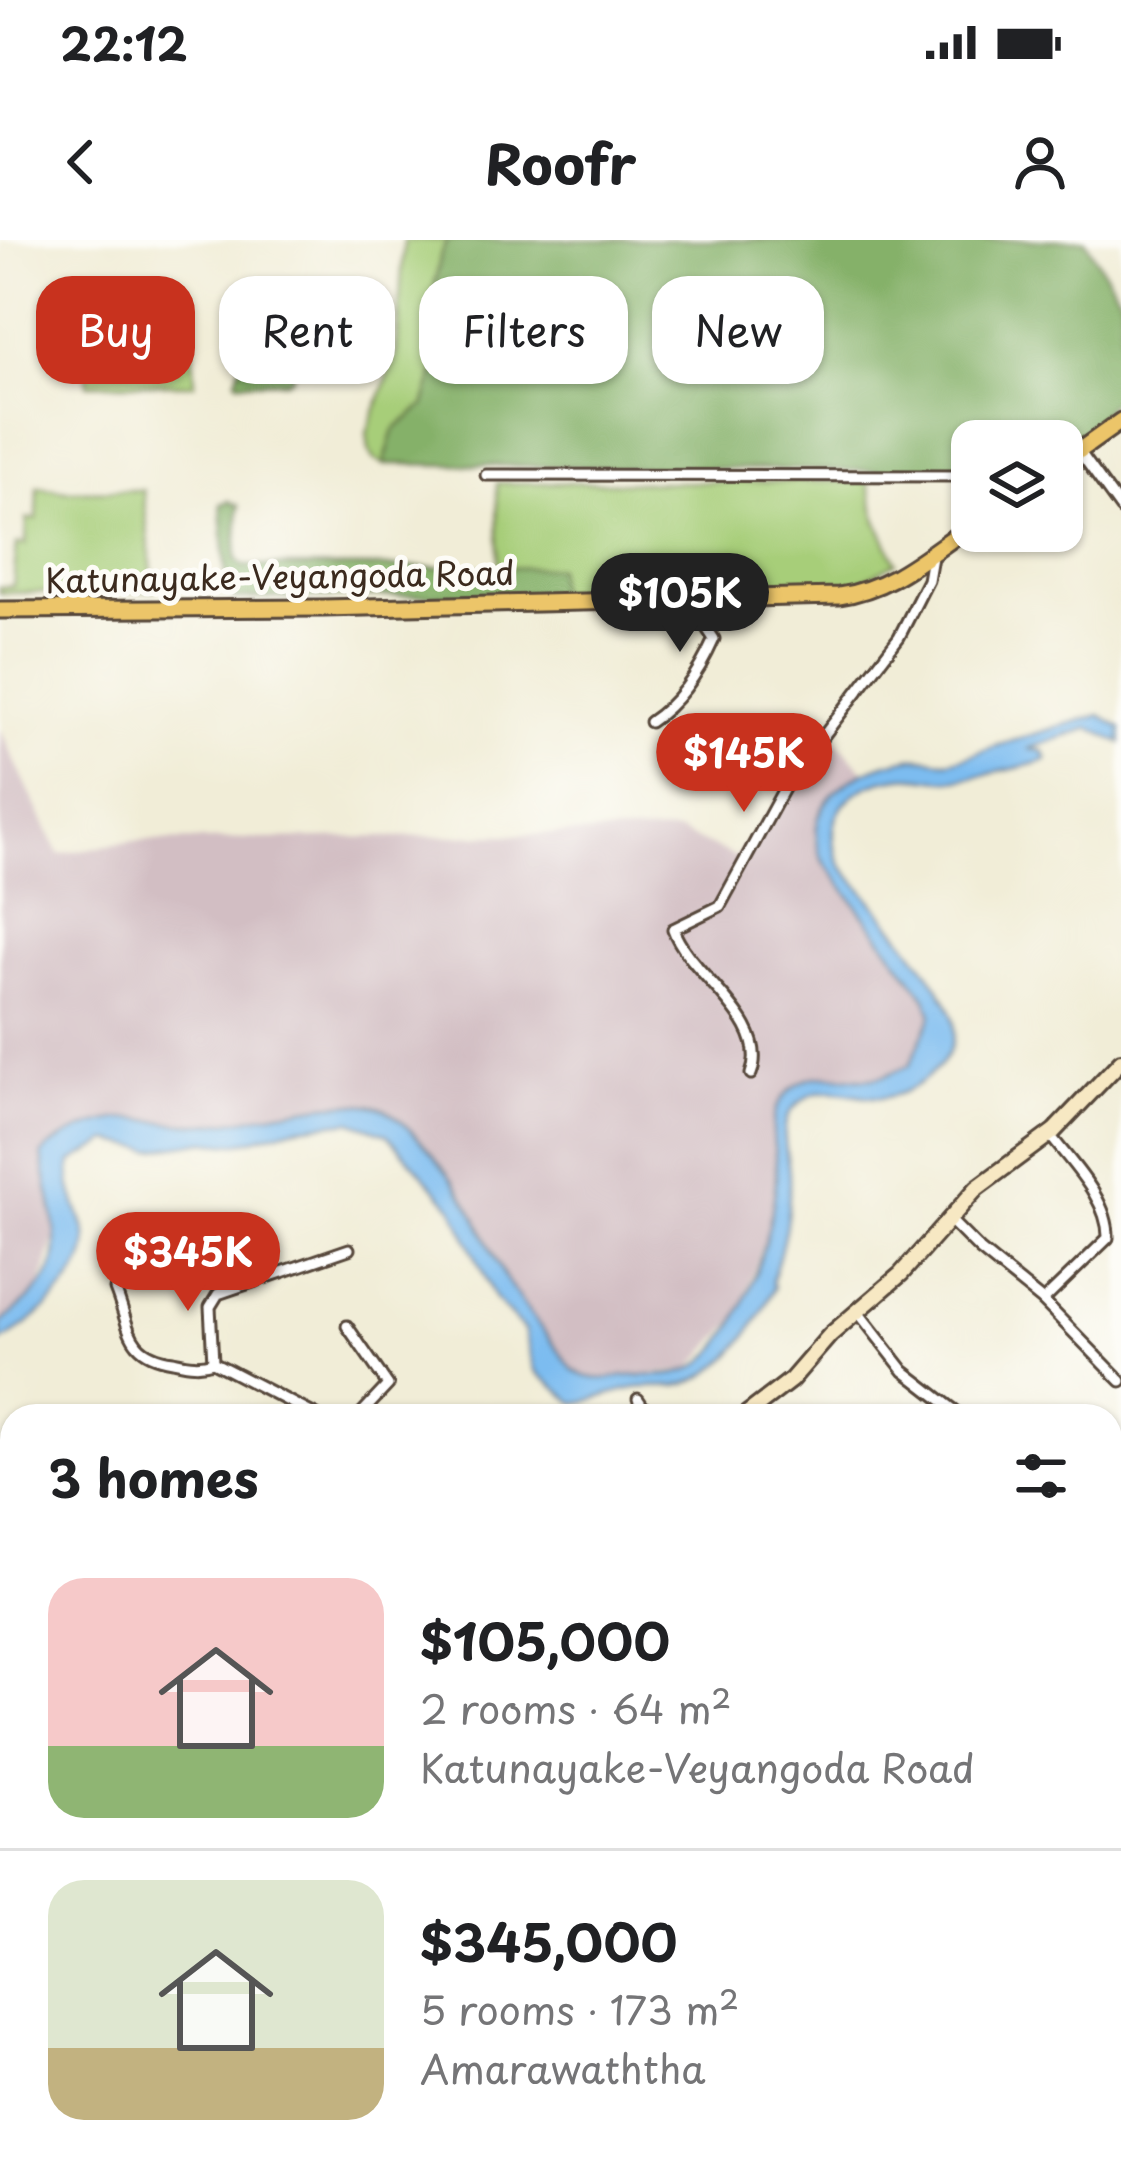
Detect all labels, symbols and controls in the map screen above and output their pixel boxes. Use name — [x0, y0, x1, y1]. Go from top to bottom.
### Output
text: 22:12 — [60, 8, 188, 76]
text: Roofr — [485, 122, 636, 203]
icon: back — [48, 129, 114, 195]
icon: person — [1007, 129, 1073, 195]
chip: Buy — [36, 276, 195, 384]
chip: Rent — [219, 276, 395, 384]
chip: Filters — [419, 276, 628, 384]
chip: New — [652, 276, 824, 384]
map controls — [951, 420, 1083, 552]
button: layers — [951, 420, 1083, 552]
street label: Katunayake-Veyangoda Road — [45, 546, 515, 604]
pin: $105K — [596, 553, 764, 655]
text: $105K — [618, 562, 742, 621]
pin: $145K — [660, 713, 828, 815]
text: $145K — [683, 722, 805, 781]
pin: $345K — [104, 1212, 272, 1314]
text: $345K — [123, 1221, 253, 1280]
text: 3 homes — [48, 1438, 259, 1515]
icon: filters — [1008, 1443, 1074, 1509]
text: $105,000 — [420, 1601, 670, 1678]
icon: home — [144, 1626, 288, 1770]
text: 2 rooms · 64 m² — [420, 1678, 732, 1737]
text: Katunayake-Veyangoda Road — [420, 1737, 975, 1796]
text: $345,000 — [420, 1902, 678, 1979]
icon: home — [144, 1928, 288, 2072]
text: 5 rooms · 173 m² — [420, 1979, 739, 2038]
text: Amarawaththa — [420, 2038, 705, 2097]

